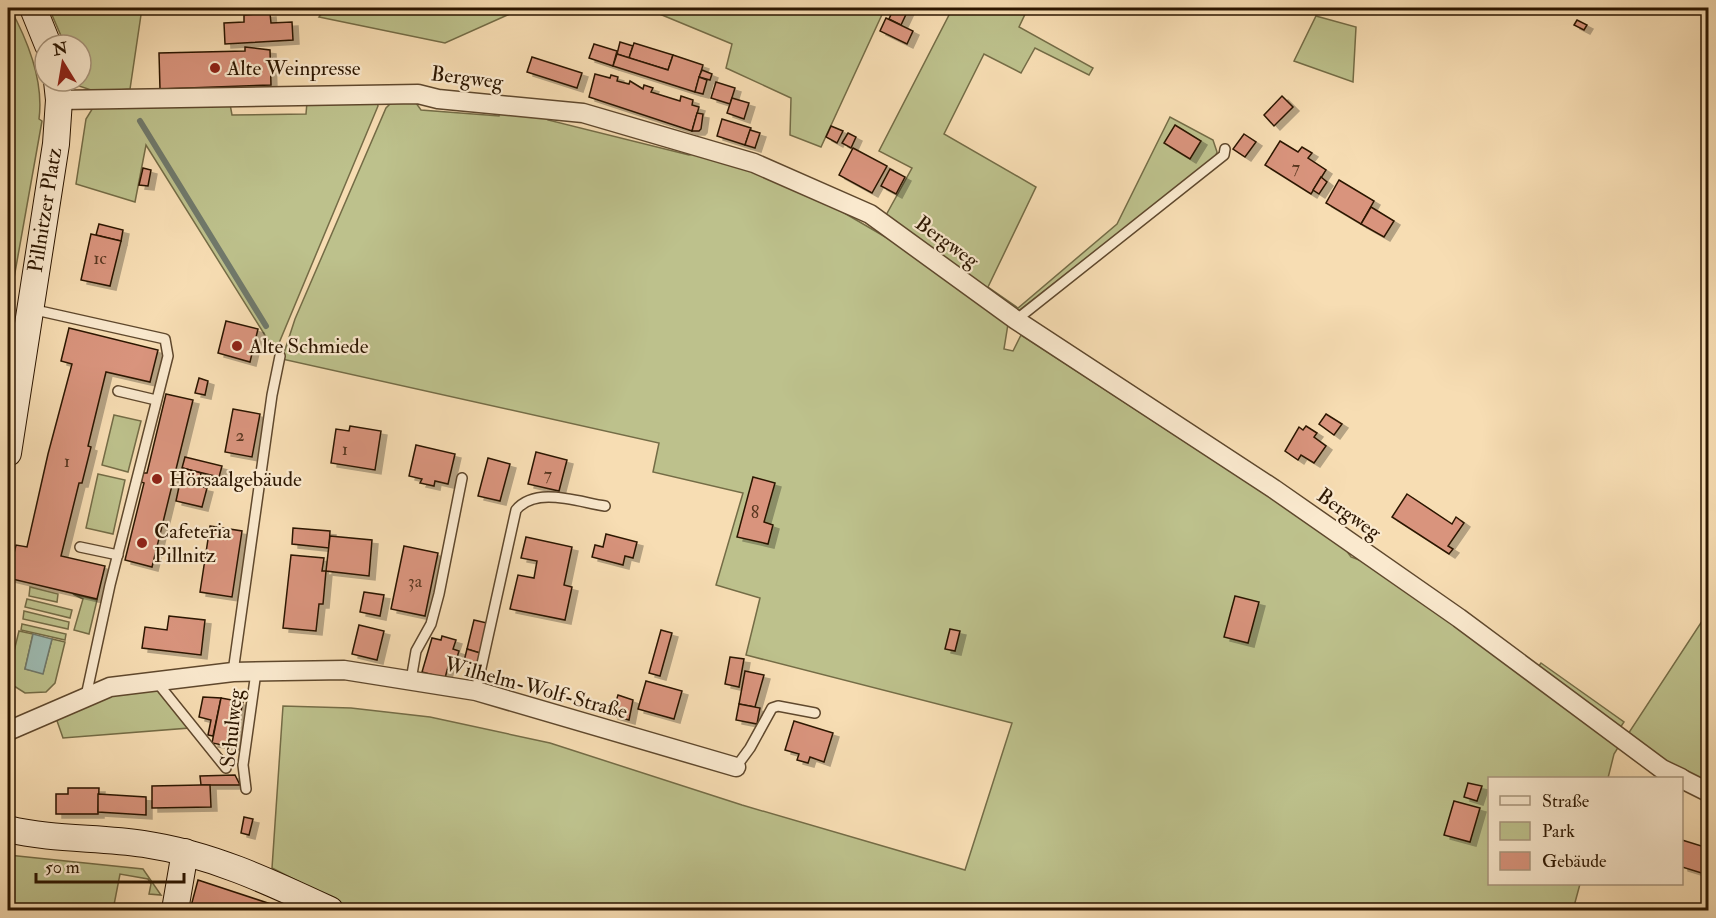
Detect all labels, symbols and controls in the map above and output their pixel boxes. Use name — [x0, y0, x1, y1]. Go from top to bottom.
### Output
north arrow — [33, 33, 93, 93]
text: N — [50, 38, 70, 61]
place label: Alte Weinpresse — [226, 55, 361, 82]
street label: Bergweg — [429, 60, 505, 96]
marker: Alte Weinpresse — [208, 61, 222, 75]
street label: Pillnitzer Platz — [22, 146, 68, 274]
house number: 7 — [1292, 156, 1300, 179]
street label: Bergweg — [910, 210, 985, 275]
house number: 1c — [93, 247, 107, 270]
place label: Alte Schmiede — [248, 333, 369, 360]
marker: Alte Schmiede — [230, 339, 244, 353]
house number: 2 — [235, 424, 245, 447]
house number: 1 — [342, 438, 348, 461]
house number: 1 — [64, 450, 70, 473]
house number: 7 — [544, 463, 552, 486]
place label: Hörsaalgebäude — [169, 466, 302, 493]
marker: Hörsaalgebäude — [150, 472, 164, 486]
street label: Bergweg — [1312, 482, 1387, 546]
house number: 8 — [751, 501, 759, 524]
place label: Cafeteria Pillnitz — [154, 518, 231, 569]
marker: Cafeteria Pillnitz — [135, 536, 149, 550]
house number: 3a — [408, 570, 423, 593]
street label: Wilhelm-Wolf-Straße — [441, 650, 631, 725]
street label: Schulweg — [214, 687, 250, 769]
legend — [1488, 777, 1683, 885]
text: Straße — [1542, 790, 1590, 813]
text: Park — [1542, 820, 1575, 843]
scale bar — [36, 846, 184, 884]
text: Gebäude — [1542, 850, 1607, 873]
text: 50 m — [45, 856, 80, 879]

